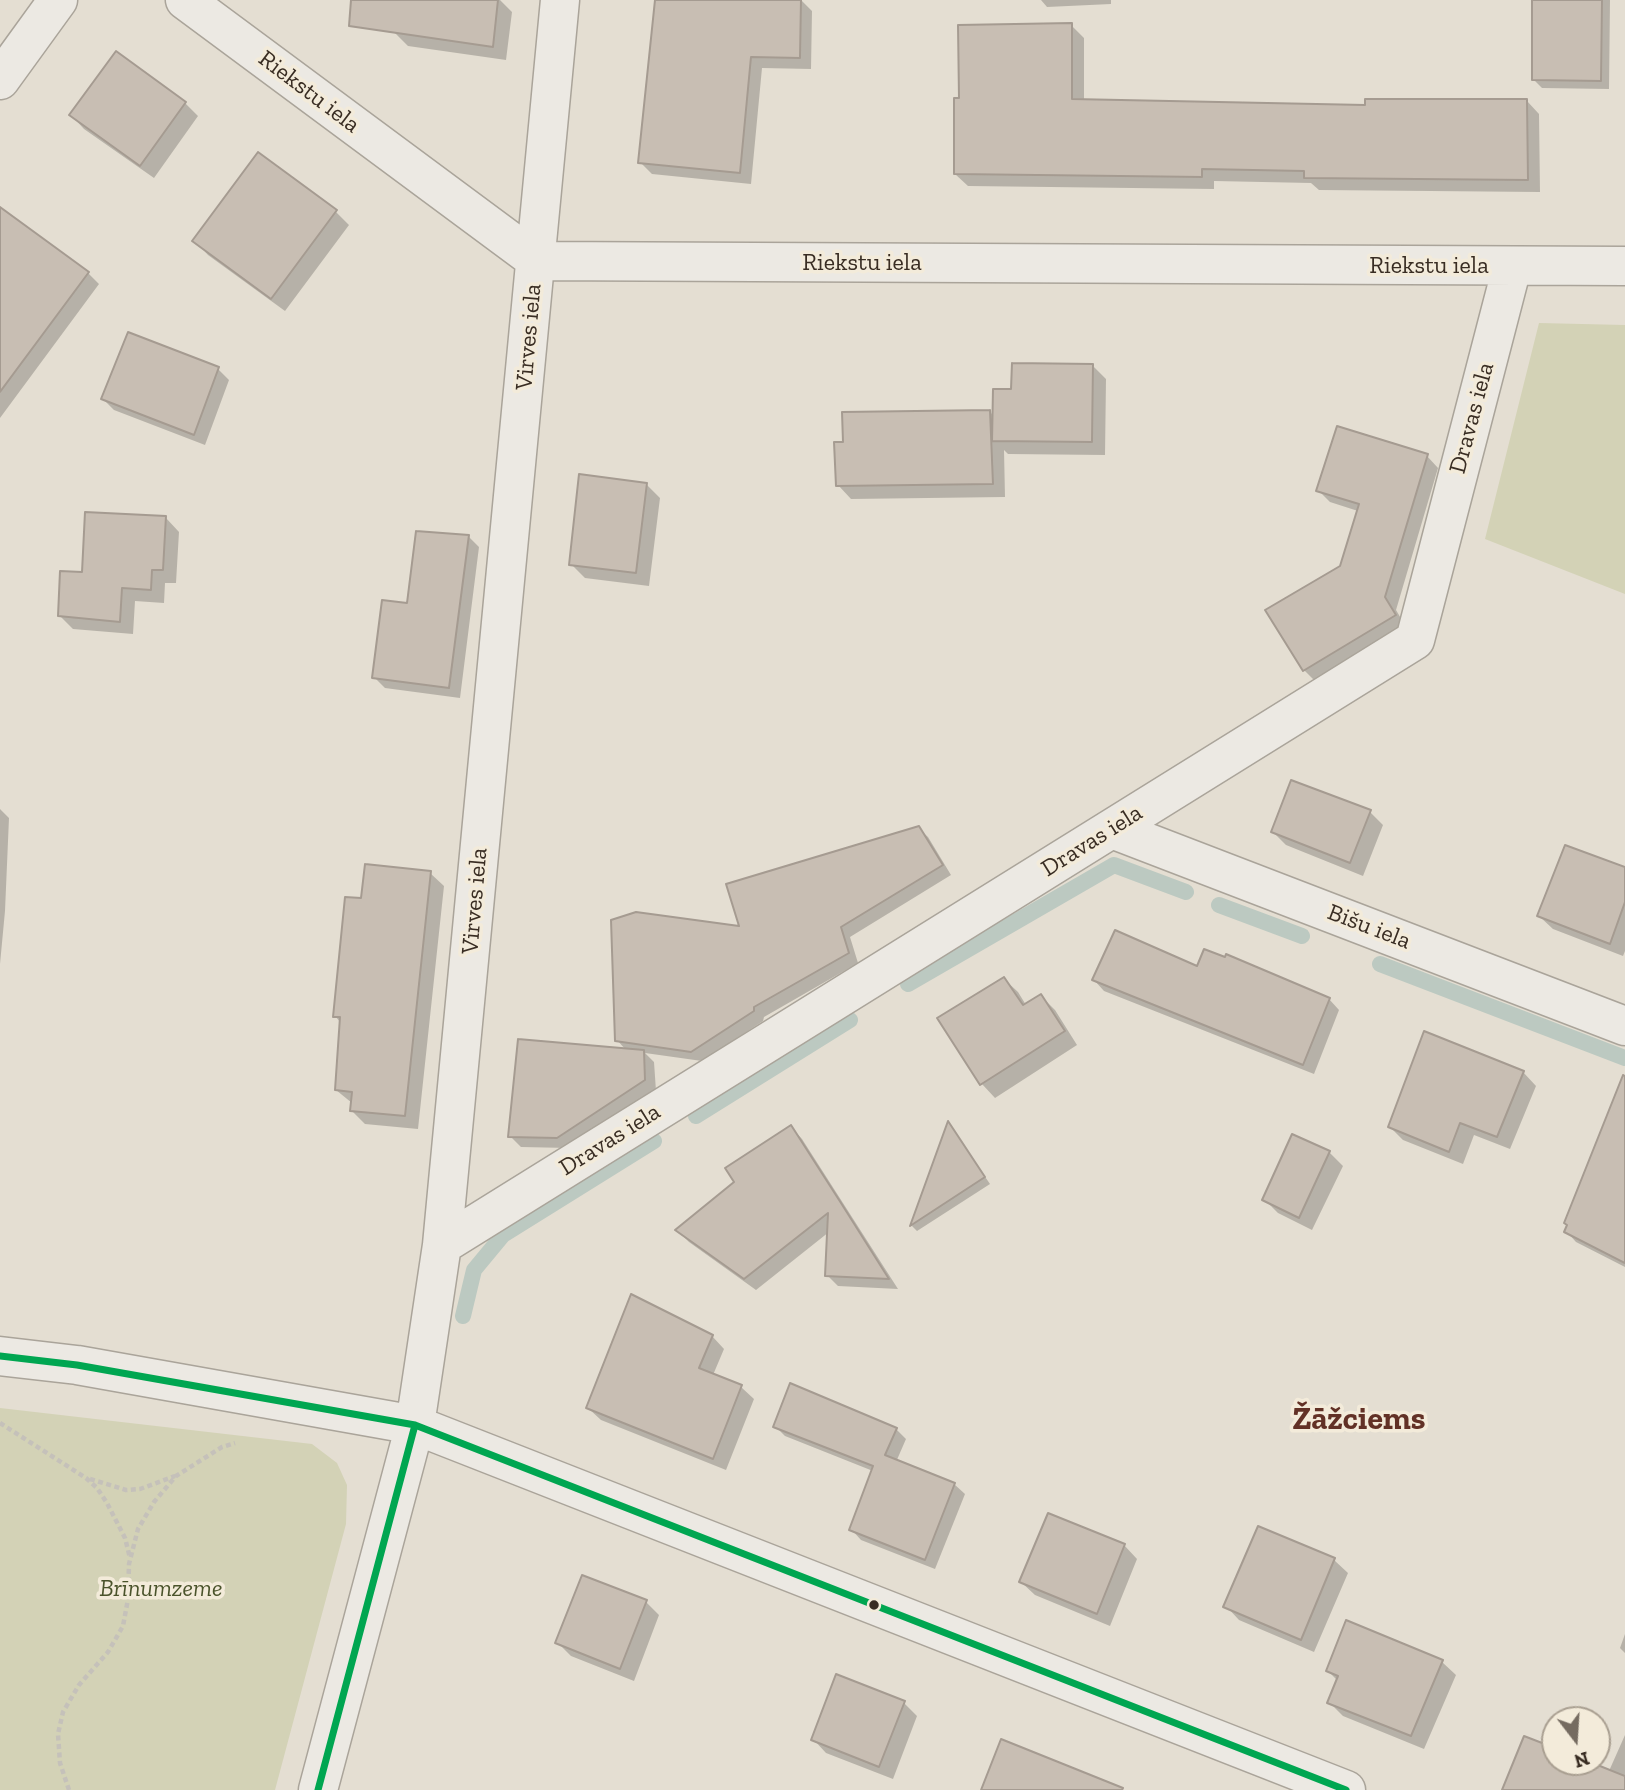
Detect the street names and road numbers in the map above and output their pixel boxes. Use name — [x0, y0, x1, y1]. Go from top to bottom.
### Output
street label: Riekstu iela — [253, 45, 365, 139]
street label: Riekstu iela — [802, 249, 922, 277]
street label: Riekstu iela — [1369, 252, 1489, 280]
street label: Virves iela — [510, 283, 548, 391]
street label: Dravas iela — [1443, 359, 1501, 477]
street label: Dravas iela — [1036, 799, 1148, 883]
street label: Virves iela — [456, 847, 494, 955]
street label: Bišu iela — [1323, 898, 1415, 956]
street label: Dravas iela — [554, 1098, 666, 1182]

